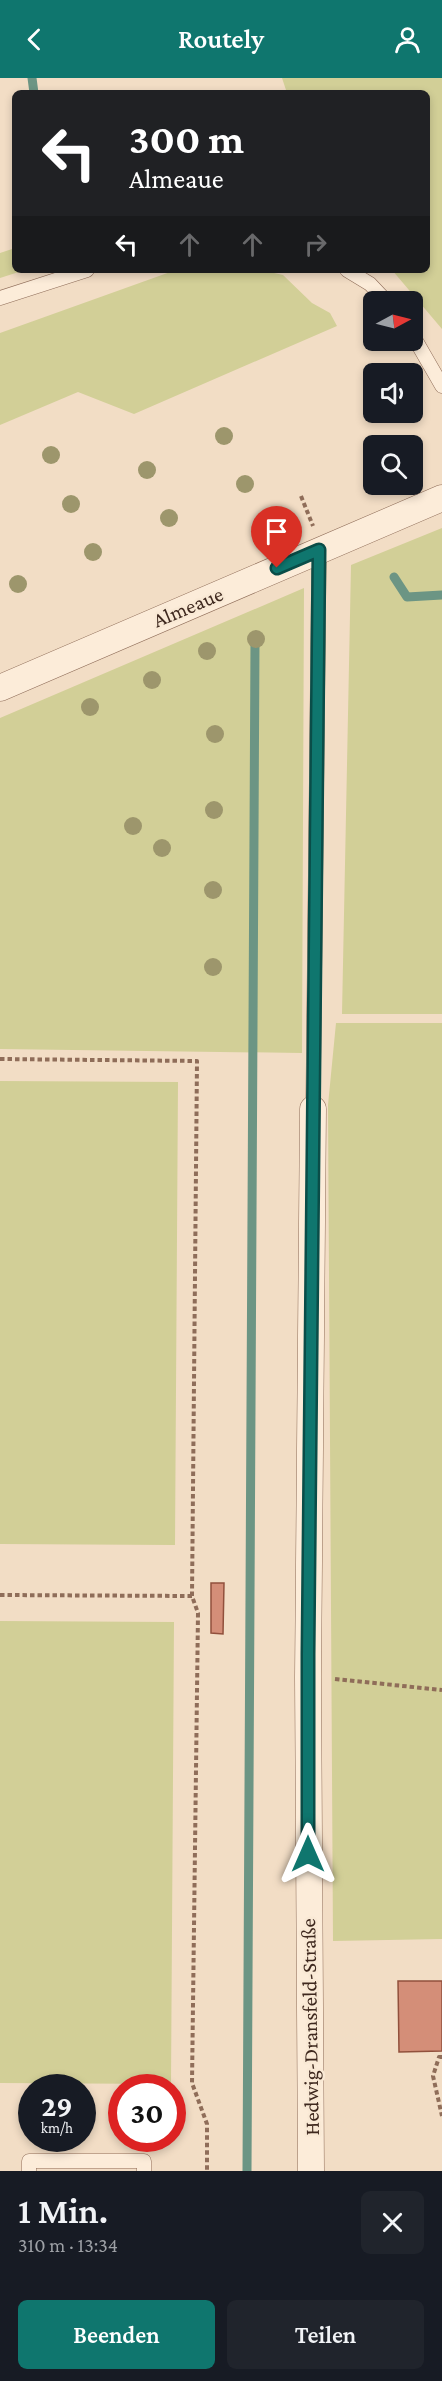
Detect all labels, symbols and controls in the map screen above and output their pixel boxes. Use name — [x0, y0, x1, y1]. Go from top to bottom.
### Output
icon: back — [18, 23, 51, 56]
icon: person — [391, 23, 424, 56]
text: Routely — [178, 24, 264, 54]
icon: left — [30, 114, 108, 192]
text: 300 m — [129, 115, 244, 162]
text: Almeaue — [129, 164, 224, 194]
icon: left — [110, 228, 143, 261]
icon: ahead — [173, 228, 206, 261]
icon: ahead — [236, 228, 269, 261]
icon: right — [299, 228, 332, 261]
north arrow — [363, 291, 423, 351]
map controls — [363, 291, 423, 495]
button: sound — [363, 363, 423, 423]
button: search — [363, 435, 423, 495]
pin — [251, 506, 302, 568]
icon: arrive — [260, 515, 293, 548]
street label: Almeaue — [149, 582, 227, 632]
position arrow — [276, 1822, 340, 1886]
street label: Hedwig-Dransfeld-Straße — [296, 1918, 324, 2136]
speed limit sign: 30 — [108, 2074, 186, 2152]
text: 29 — [41, 2089, 73, 2122]
text: km/h — [41, 2120, 73, 2136]
text: 1 Min. — [18, 2191, 108, 2231]
button: close — [361, 2191, 424, 2254]
text: 310 m · 13:34 — [18, 2234, 118, 2256]
button: Beenden — [18, 2300, 215, 2369]
button: Teilen — [227, 2300, 424, 2369]

